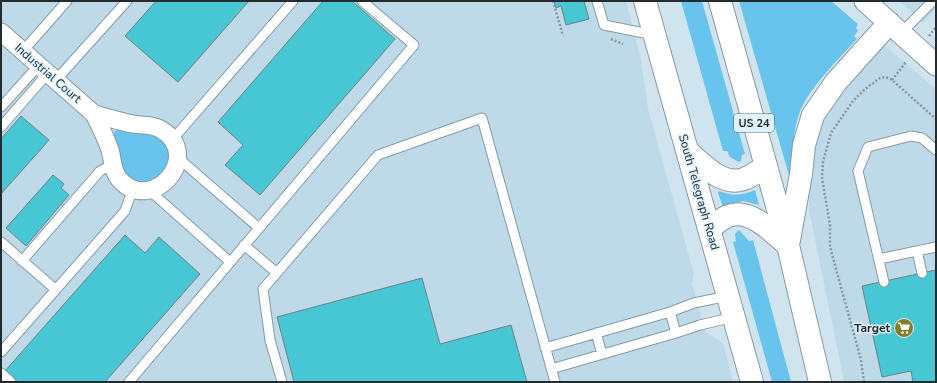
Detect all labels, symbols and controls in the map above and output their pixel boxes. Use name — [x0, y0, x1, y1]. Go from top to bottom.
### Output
street label: Industrial Court — [11, 40, 85, 107]
road number: US 24 — [734, 114, 774, 132]
street label: South Telegraph Road — [675, 132, 723, 252]
supermarket icon: Target — [893, 317, 915, 339]
place label: Target — [854, 320, 890, 336]

